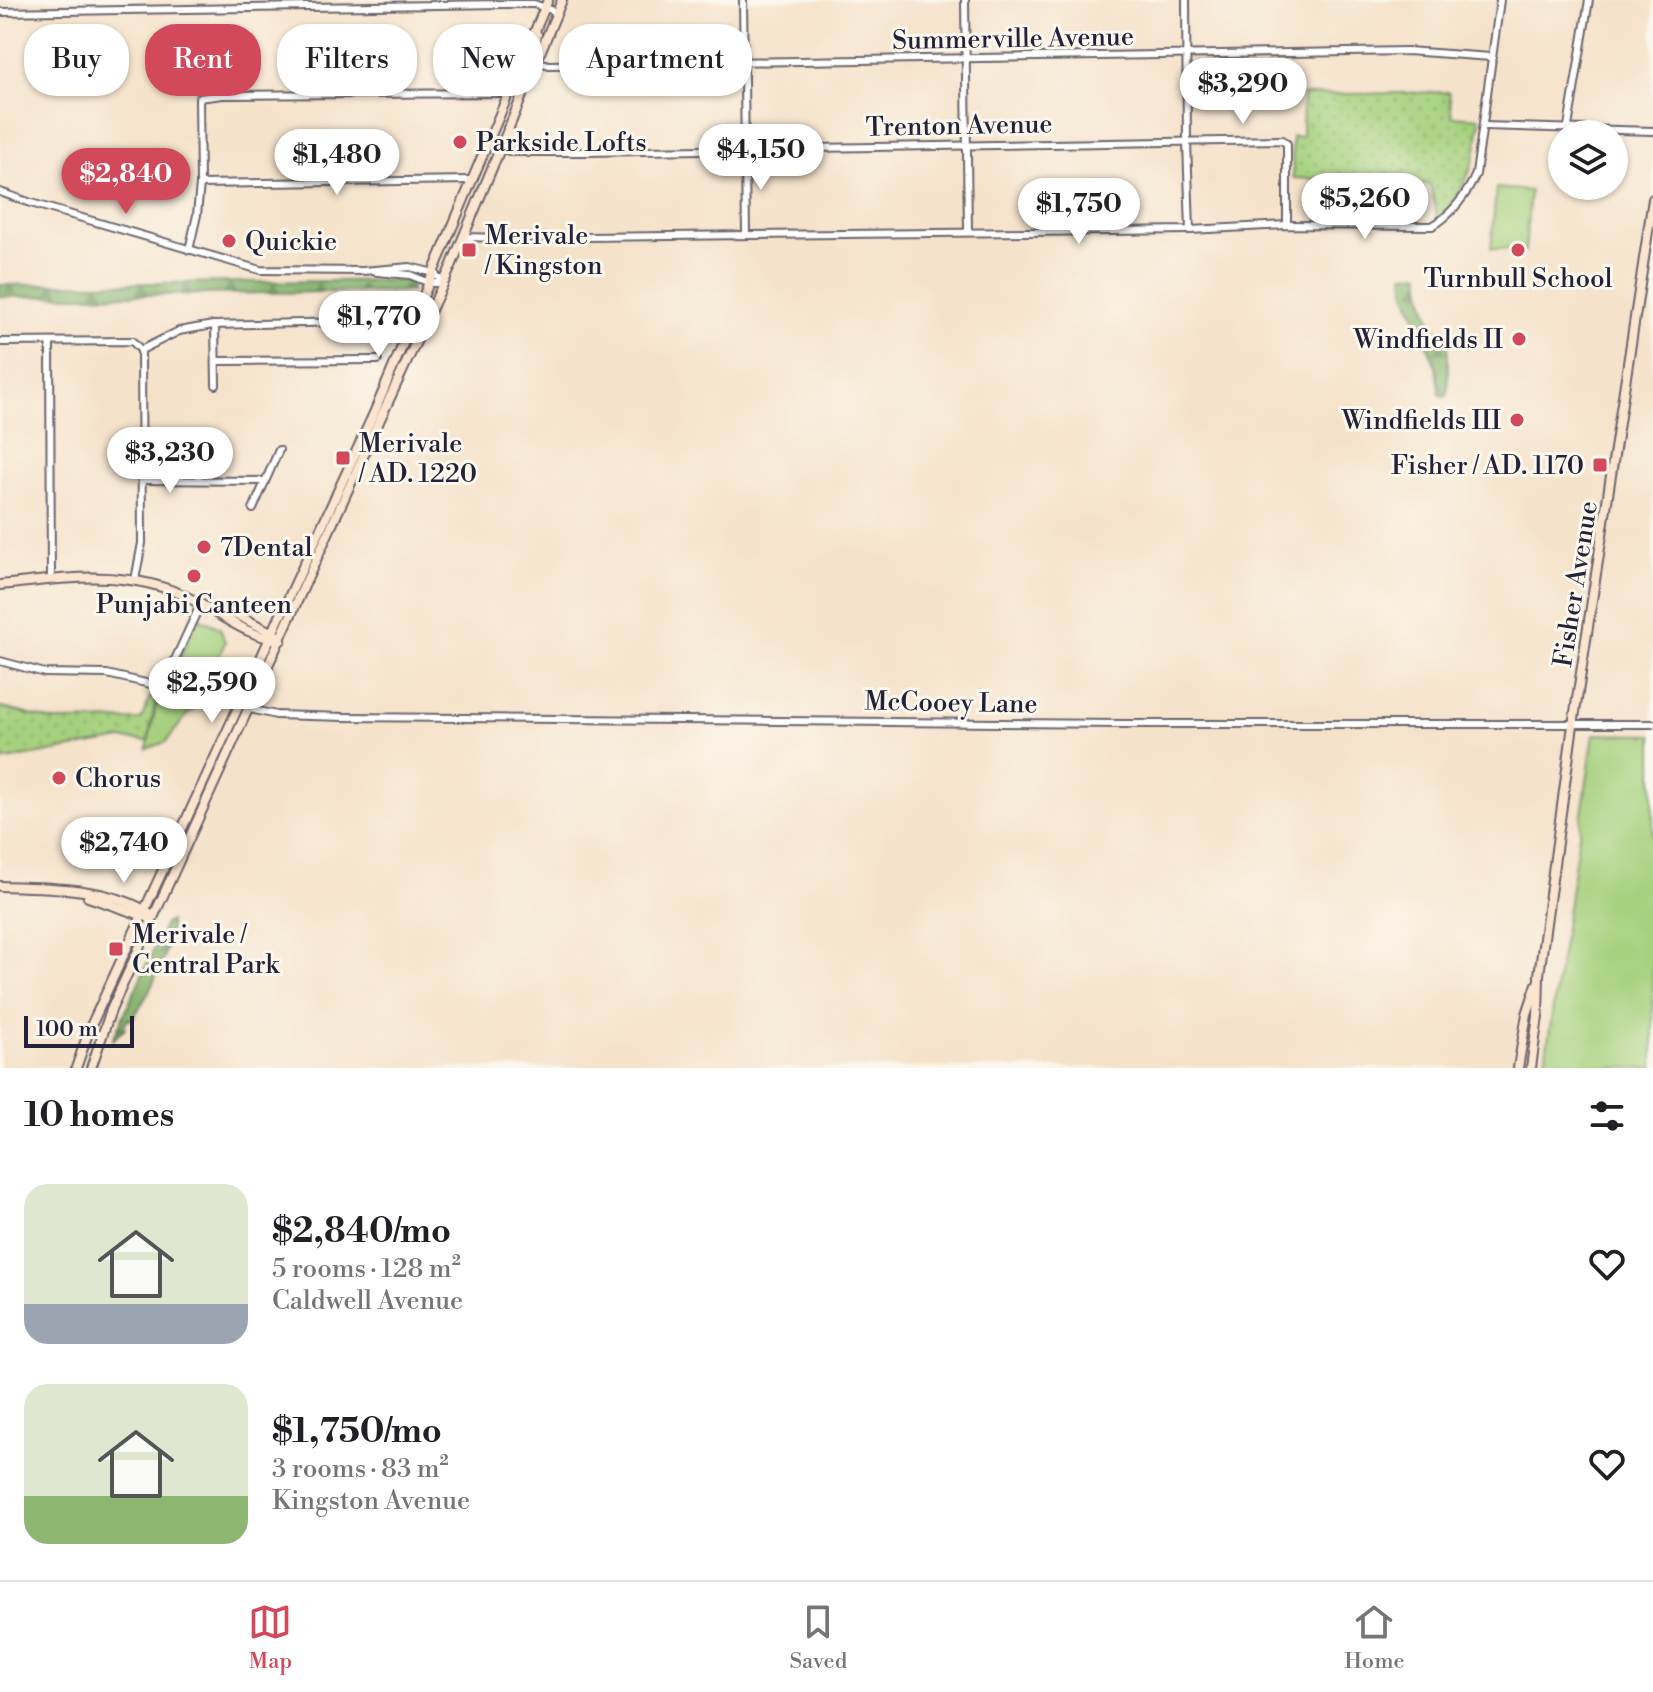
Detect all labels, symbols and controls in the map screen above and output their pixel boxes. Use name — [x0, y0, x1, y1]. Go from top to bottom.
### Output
street label: Summerville Avenue — [892, 21, 1134, 57]
chip: Buy — [24, 24, 129, 96]
chip: Rent — [145, 24, 261, 96]
chip: Filters — [277, 24, 417, 96]
chip: New — [433, 24, 543, 96]
chip: Apartment — [559, 24, 752, 96]
pin: $3,290 — [1178, 58, 1308, 126]
text: $3,290 — [1198, 68, 1288, 100]
street label: Trenton Avenue — [865, 108, 1053, 144]
map controls — [1548, 120, 1628, 200]
button: layers — [1548, 120, 1628, 200]
pin: $4,150 — [696, 124, 826, 192]
place label: Parkside Lofts — [476, 127, 647, 159]
pin: $1,480 — [272, 129, 402, 197]
marker: Parkside Lofts — [451, 133, 469, 151]
text: $4,150 — [717, 134, 805, 166]
text: $1,480 — [292, 139, 382, 171]
pin: $2,840 — [61, 148, 191, 216]
text: $2,840 — [79, 158, 173, 190]
pin: $5,260 — [1300, 173, 1430, 241]
pin: $1,750 — [1014, 178, 1144, 246]
text: $5,260 — [1319, 183, 1411, 215]
text: $1,750 — [1036, 188, 1122, 220]
place label: Merivale / Kingston — [484, 220, 602, 282]
place label: Quickie — [245, 226, 337, 258]
marker: Quickie — [220, 232, 238, 250]
marker: Merivale / Kingston — [460, 241, 478, 259]
marker: Turnbull School — [1509, 241, 1527, 259]
place label: Turnbull School — [1424, 263, 1613, 295]
pin: $1,770 — [314, 291, 444, 359]
text: $1,770 — [337, 301, 421, 333]
place label: Windfields II — [1353, 324, 1503, 356]
marker: Windfields II — [1510, 330, 1528, 348]
place label: Windfields III — [1341, 405, 1501, 437]
marker: Windfields III — [1508, 411, 1526, 429]
pin: $3,230 — [105, 427, 235, 495]
place label: Merivale / AD. 1220 — [358, 428, 477, 490]
text: $3,230 — [125, 437, 215, 469]
marker: Merivale / AD. 1220 — [334, 449, 352, 467]
place label: Fisher / AD. 1170 — [1391, 450, 1584, 482]
marker: Fisher / AD. 1170 — [1591, 456, 1609, 474]
street label: Fisher Avenue — [1547, 499, 1605, 669]
place label: 7Dental — [220, 532, 313, 564]
marker: 7Dental — [195, 538, 213, 556]
marker: Punjabi Canteen — [185, 567, 203, 585]
place label: Punjabi Canteen — [96, 589, 292, 621]
pin: $2,590 — [147, 657, 277, 725]
text: $2,590 — [166, 667, 258, 699]
street label: McCooey Lane — [864, 685, 1038, 721]
place label: Chorus — [75, 763, 161, 795]
marker: Chorus — [50, 769, 68, 787]
pin: $2,740 — [59, 817, 189, 885]
text: $2,740 — [79, 827, 169, 859]
place label: Merivale / Central Park — [132, 919, 281, 981]
marker: Merivale / Central Park — [107, 940, 125, 958]
scale bar — [24, 1012, 134, 1048]
text: 100 m — [36, 1016, 98, 1043]
icon: filters — [1585, 1094, 1629, 1138]
text: 10 homes — [24, 1095, 174, 1137]
text: $2,840/mo — [272, 1211, 451, 1253]
icon: home — [88, 1216, 184, 1312]
icon: heart — [1585, 1242, 1629, 1286]
text: 5 rooms · 128 m² — [272, 1253, 461, 1285]
text: Caldwell Avenue — [272, 1285, 463, 1317]
text: $1,750/mo — [272, 1411, 442, 1453]
icon: home — [88, 1416, 184, 1512]
icon: heart — [1585, 1442, 1629, 1486]
text: 3 rooms · 83 m² — [272, 1453, 449, 1485]
text: Kingston Avenue — [272, 1485, 470, 1517]
tab: Map — [248, 1600, 292, 1675]
tab: Saved — [789, 1600, 847, 1675]
tab: Home — [1344, 1600, 1405, 1675]

